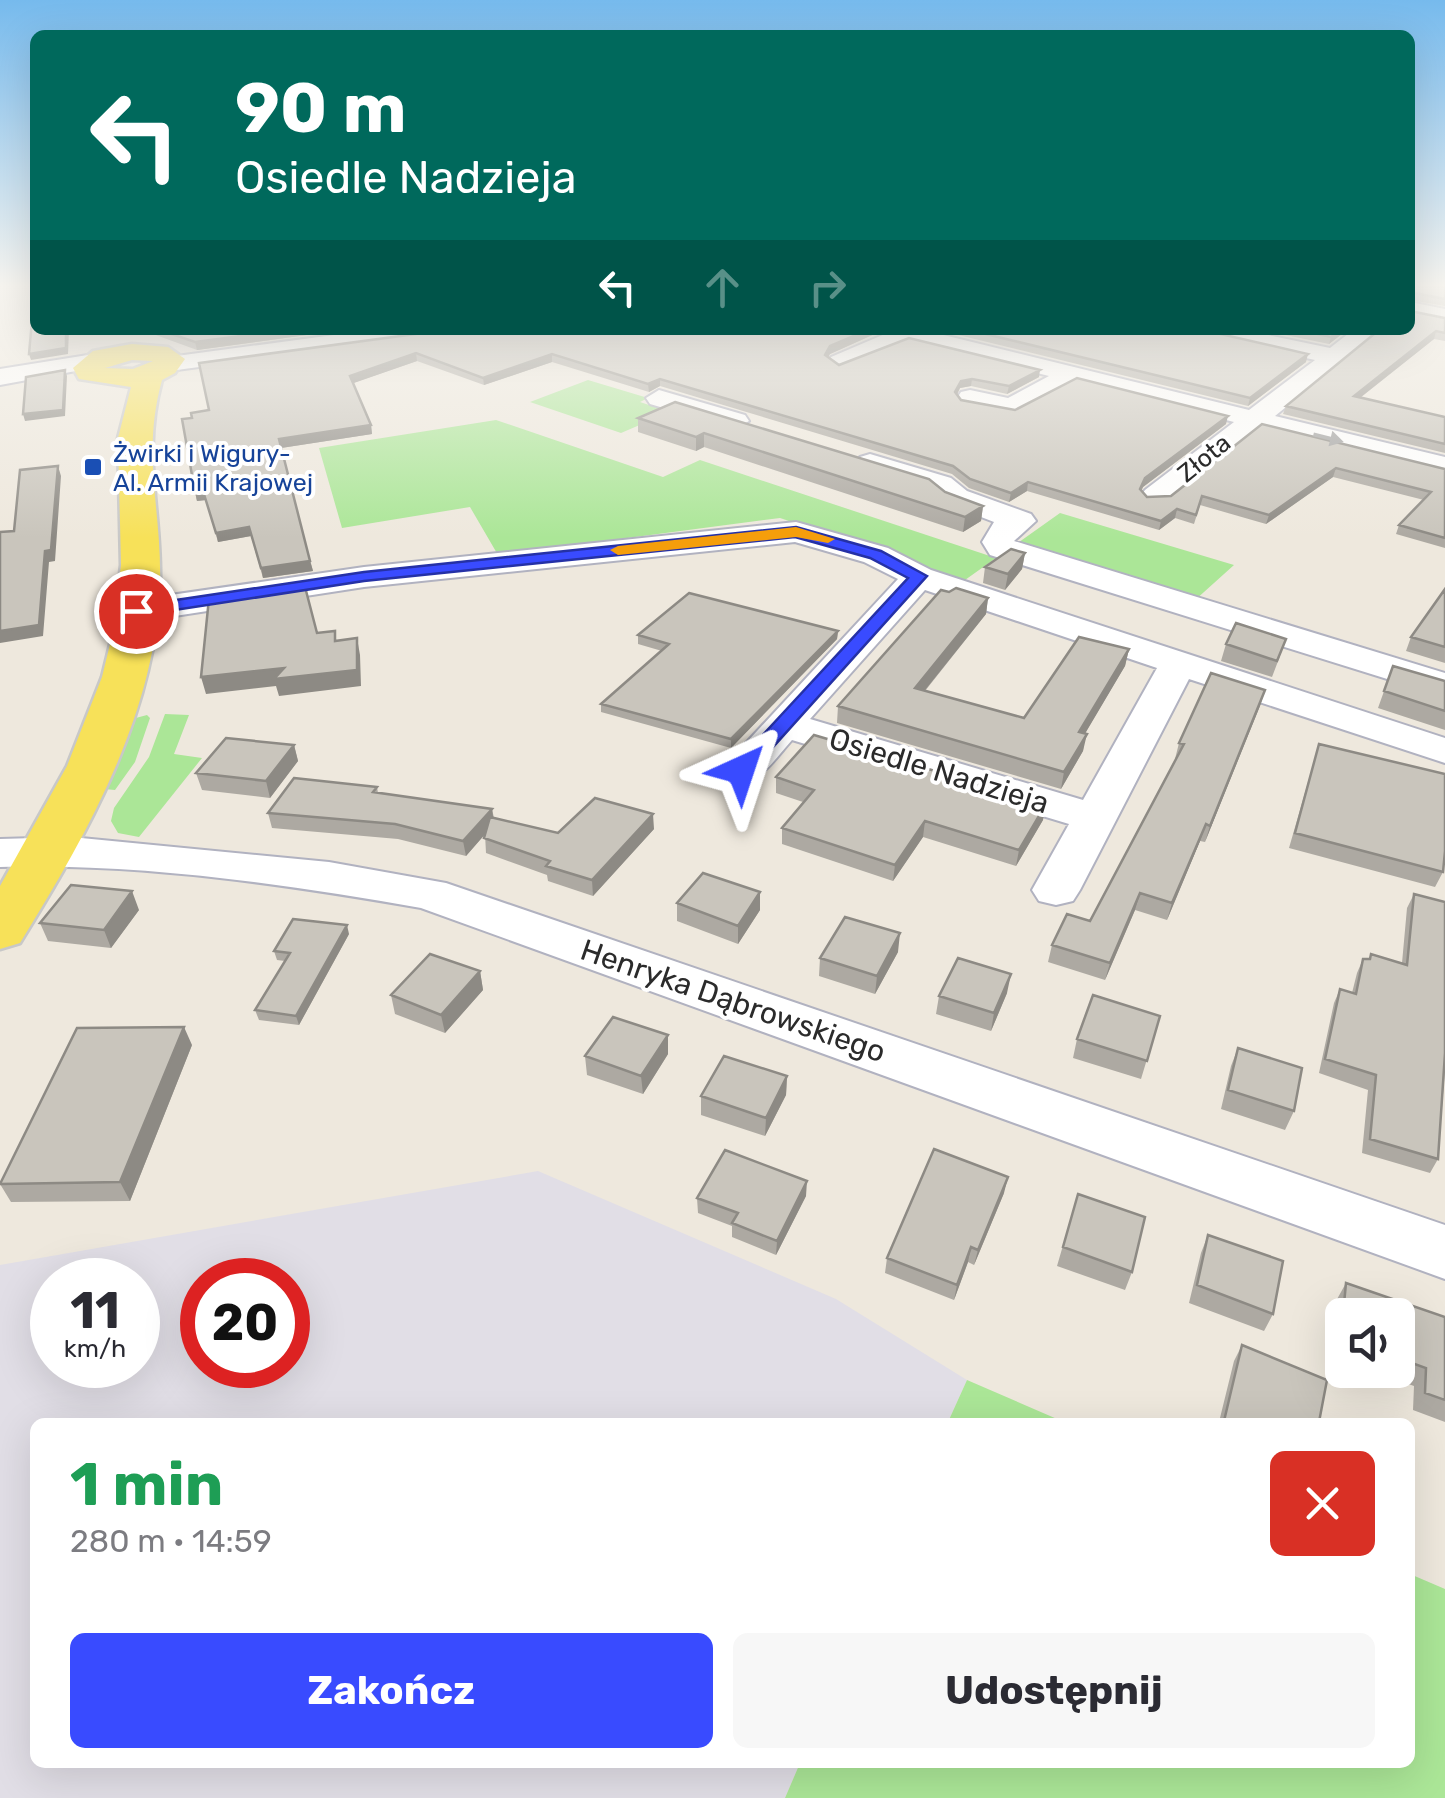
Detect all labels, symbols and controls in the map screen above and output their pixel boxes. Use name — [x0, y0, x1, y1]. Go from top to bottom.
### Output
text: 90 m — [235, 67, 407, 150]
icon: left — [70, 70, 200, 200]
text: Osiedle Nadzieja — [235, 151, 577, 204]
icon: left — [590, 260, 645, 315]
icon: ahead — [695, 260, 750, 315]
icon: right — [800, 260, 855, 315]
street label: Złota — [1172, 428, 1236, 488]
one-way arrow — [1313, 430, 1344, 446]
place label: Żwirki i Wigury- Al. Armii Krajowej — [113, 439, 313, 497]
marker: Żwirki i Wigury- Al. Armii Krajowej — [82, 456, 104, 478]
pin — [94, 569, 179, 654]
icon: arrive — [109, 584, 164, 639]
position arrow — [689, 718, 793, 822]
street label: Osiedle Nadzieja — [825, 720, 1053, 822]
street label: Henryka Dąbrowskiego — [576, 932, 890, 1070]
speed limit sign: 20 — [180, 1258, 310, 1388]
text: 11 — [70, 1281, 120, 1341]
map controls — [1325, 1298, 1415, 1388]
button: sound — [1325, 1298, 1415, 1388]
text: km/h — [64, 1334, 126, 1363]
text: 1 min — [70, 1449, 223, 1520]
button: close — [1270, 1451, 1375, 1556]
text: 280 m · 14:59 — [70, 1522, 272, 1560]
button: Zakończ — [70, 1633, 713, 1748]
button: Udostępnij — [733, 1633, 1375, 1748]

